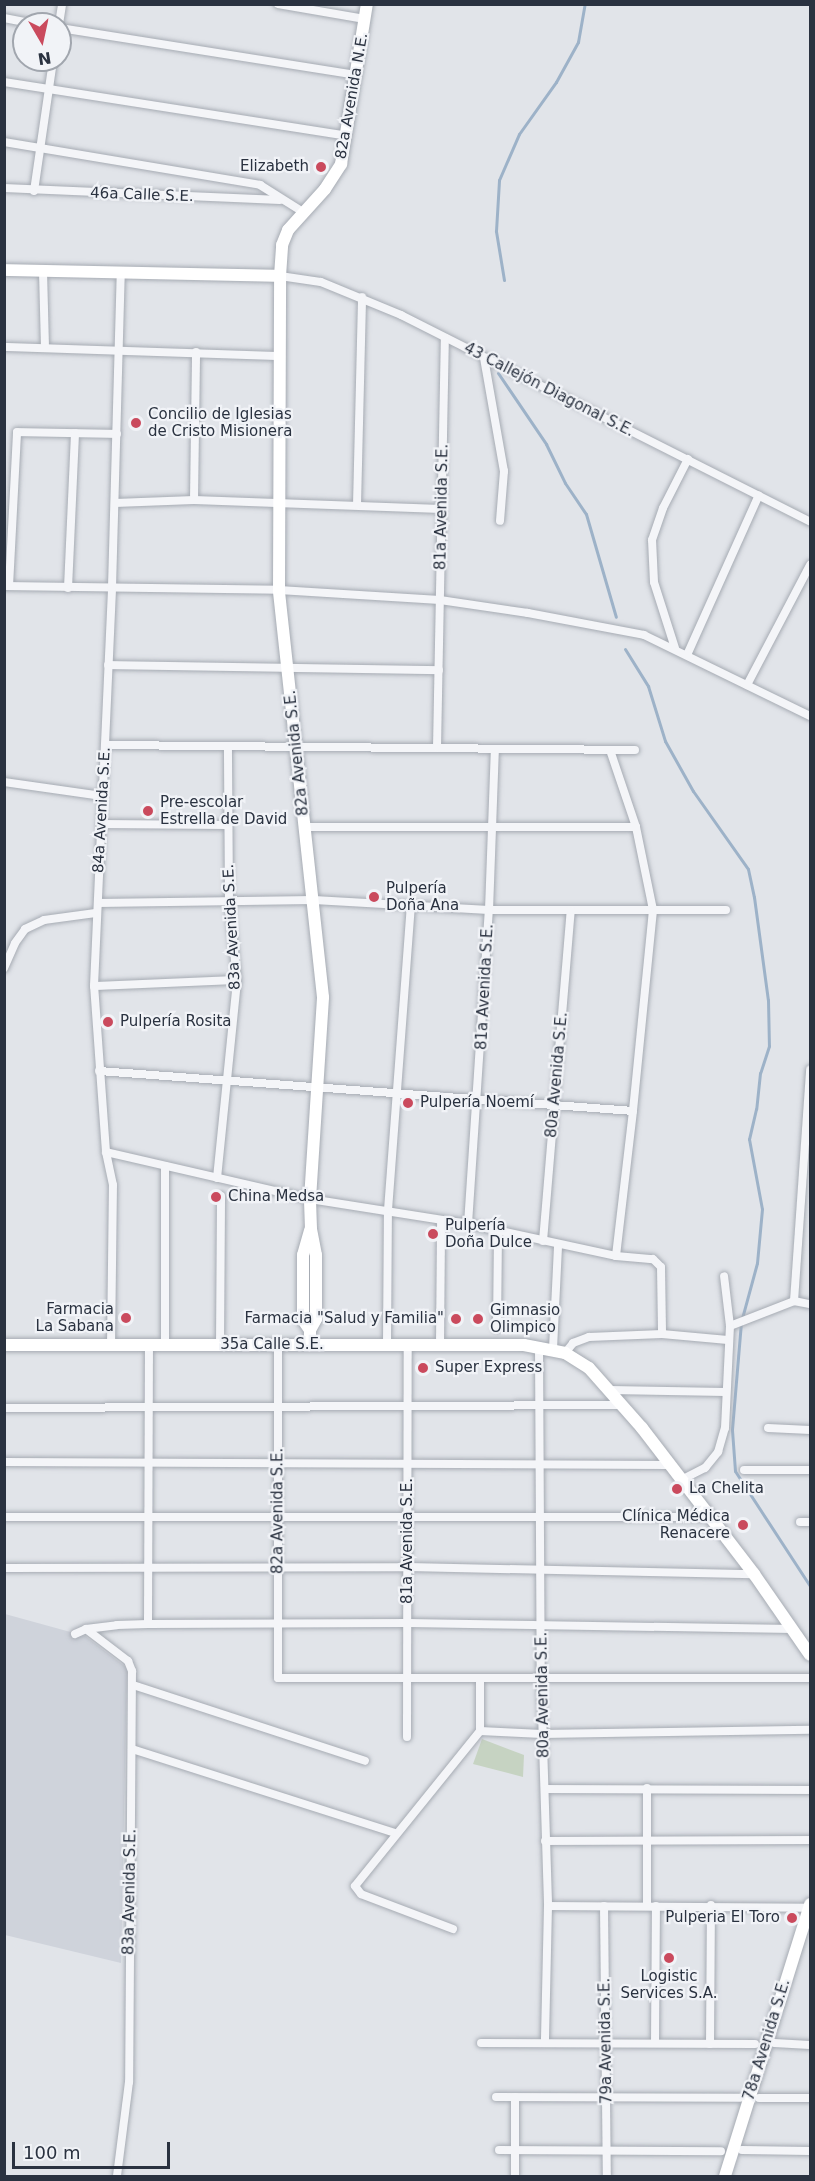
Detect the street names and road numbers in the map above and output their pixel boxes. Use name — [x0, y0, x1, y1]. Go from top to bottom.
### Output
street label: 82a Avenida N.E. — [332, 31, 372, 161]
street label: 46a Calle S.E. — [90, 184, 194, 206]
street label: 43 Callejón Diagonal S.E. — [461, 339, 637, 441]
street label: 81a Avenida S.E. — [432, 444, 452, 570]
street label: 82a Avenida S.E. — [281, 689, 313, 817]
street label: 84a Avenida S.E. — [90, 747, 114, 873]
street label: 83a Avenida S.E. — [220, 864, 244, 990]
street label: 81a Avenida S.E. — [473, 924, 497, 1050]
street label: 80a Avenida S.E. — [543, 1011, 571, 1139]
street label: 35a Calle S.E. — [220, 1336, 324, 1354]
street label: 82a Avenida S.E. — [269, 1448, 287, 1574]
street label: 81a Avenida S.E. — [399, 1478, 417, 1604]
street label: 80a Avenida S.E. — [533, 1632, 553, 1758]
street label: 83a Avenida S.E. — [120, 1829, 140, 1955]
street label: 78a Avenida S.E. — [740, 1977, 794, 2103]
street label: 79a Avenida S.E. — [596, 1978, 616, 2104]

